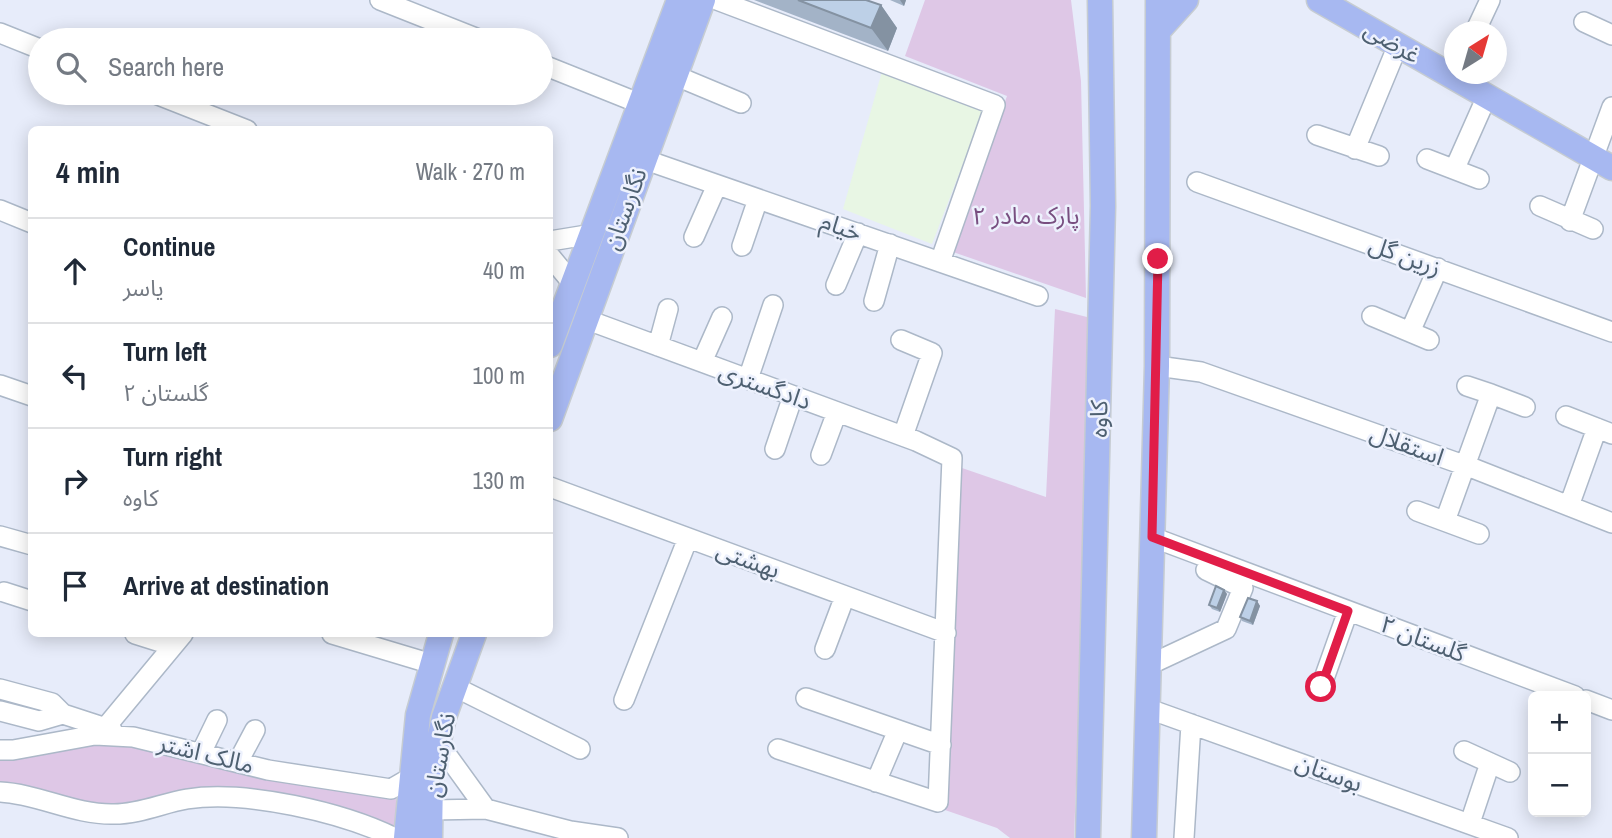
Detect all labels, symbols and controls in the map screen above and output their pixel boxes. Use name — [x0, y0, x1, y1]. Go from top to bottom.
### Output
street label: غرضی — [1358, 12, 1427, 70]
north arrow — [1444, 21, 1507, 84]
search box — [28, 28, 553, 105]
icon: search — [52, 48, 90, 86]
text: Search here — [108, 49, 224, 84]
text: 4 min — [56, 152, 120, 192]
text: Walk · 270 m — [416, 156, 525, 187]
street label: نگارستان — [595, 163, 654, 254]
park label: پارک مادر ۲ — [972, 199, 1080, 231]
street label: خیام — [815, 204, 866, 251]
street label: زرین گل — [1365, 227, 1446, 283]
text: Continue — [123, 229, 215, 264]
route end — [1142, 243, 1173, 274]
icon: ahead — [56, 252, 94, 290]
text: 40 m — [483, 255, 525, 286]
text: یاسر — [123, 272, 164, 303]
text: Turn left — [123, 334, 207, 369]
street label: دادگستری — [715, 354, 816, 416]
icon: left — [56, 357, 94, 395]
text: 100 m — [473, 360, 525, 391]
text: گلستان ۲ — [123, 377, 208, 408]
street label: کاوه — [1082, 399, 1114, 438]
street label: استقلال — [1366, 416, 1449, 472]
text: Turn right — [123, 439, 222, 474]
icon: right — [56, 462, 94, 500]
text: 130 m — [473, 465, 525, 496]
text: کاوه — [123, 482, 159, 513]
street label: بهشتی — [712, 533, 785, 585]
icon: arrive — [56, 567, 94, 605]
text: Arrive at destination — [123, 568, 329, 603]
street label: گلستان ۲ — [1376, 607, 1472, 669]
route start — [1305, 671, 1336, 702]
map controls — [1528, 691, 1591, 817]
button: + — [1528, 691, 1591, 754]
street label: نگارستان — [416, 710, 462, 799]
street label: مالک اشتر — [154, 725, 258, 780]
street label: بوستان — [1291, 745, 1367, 799]
button: − — [1528, 754, 1591, 817]

